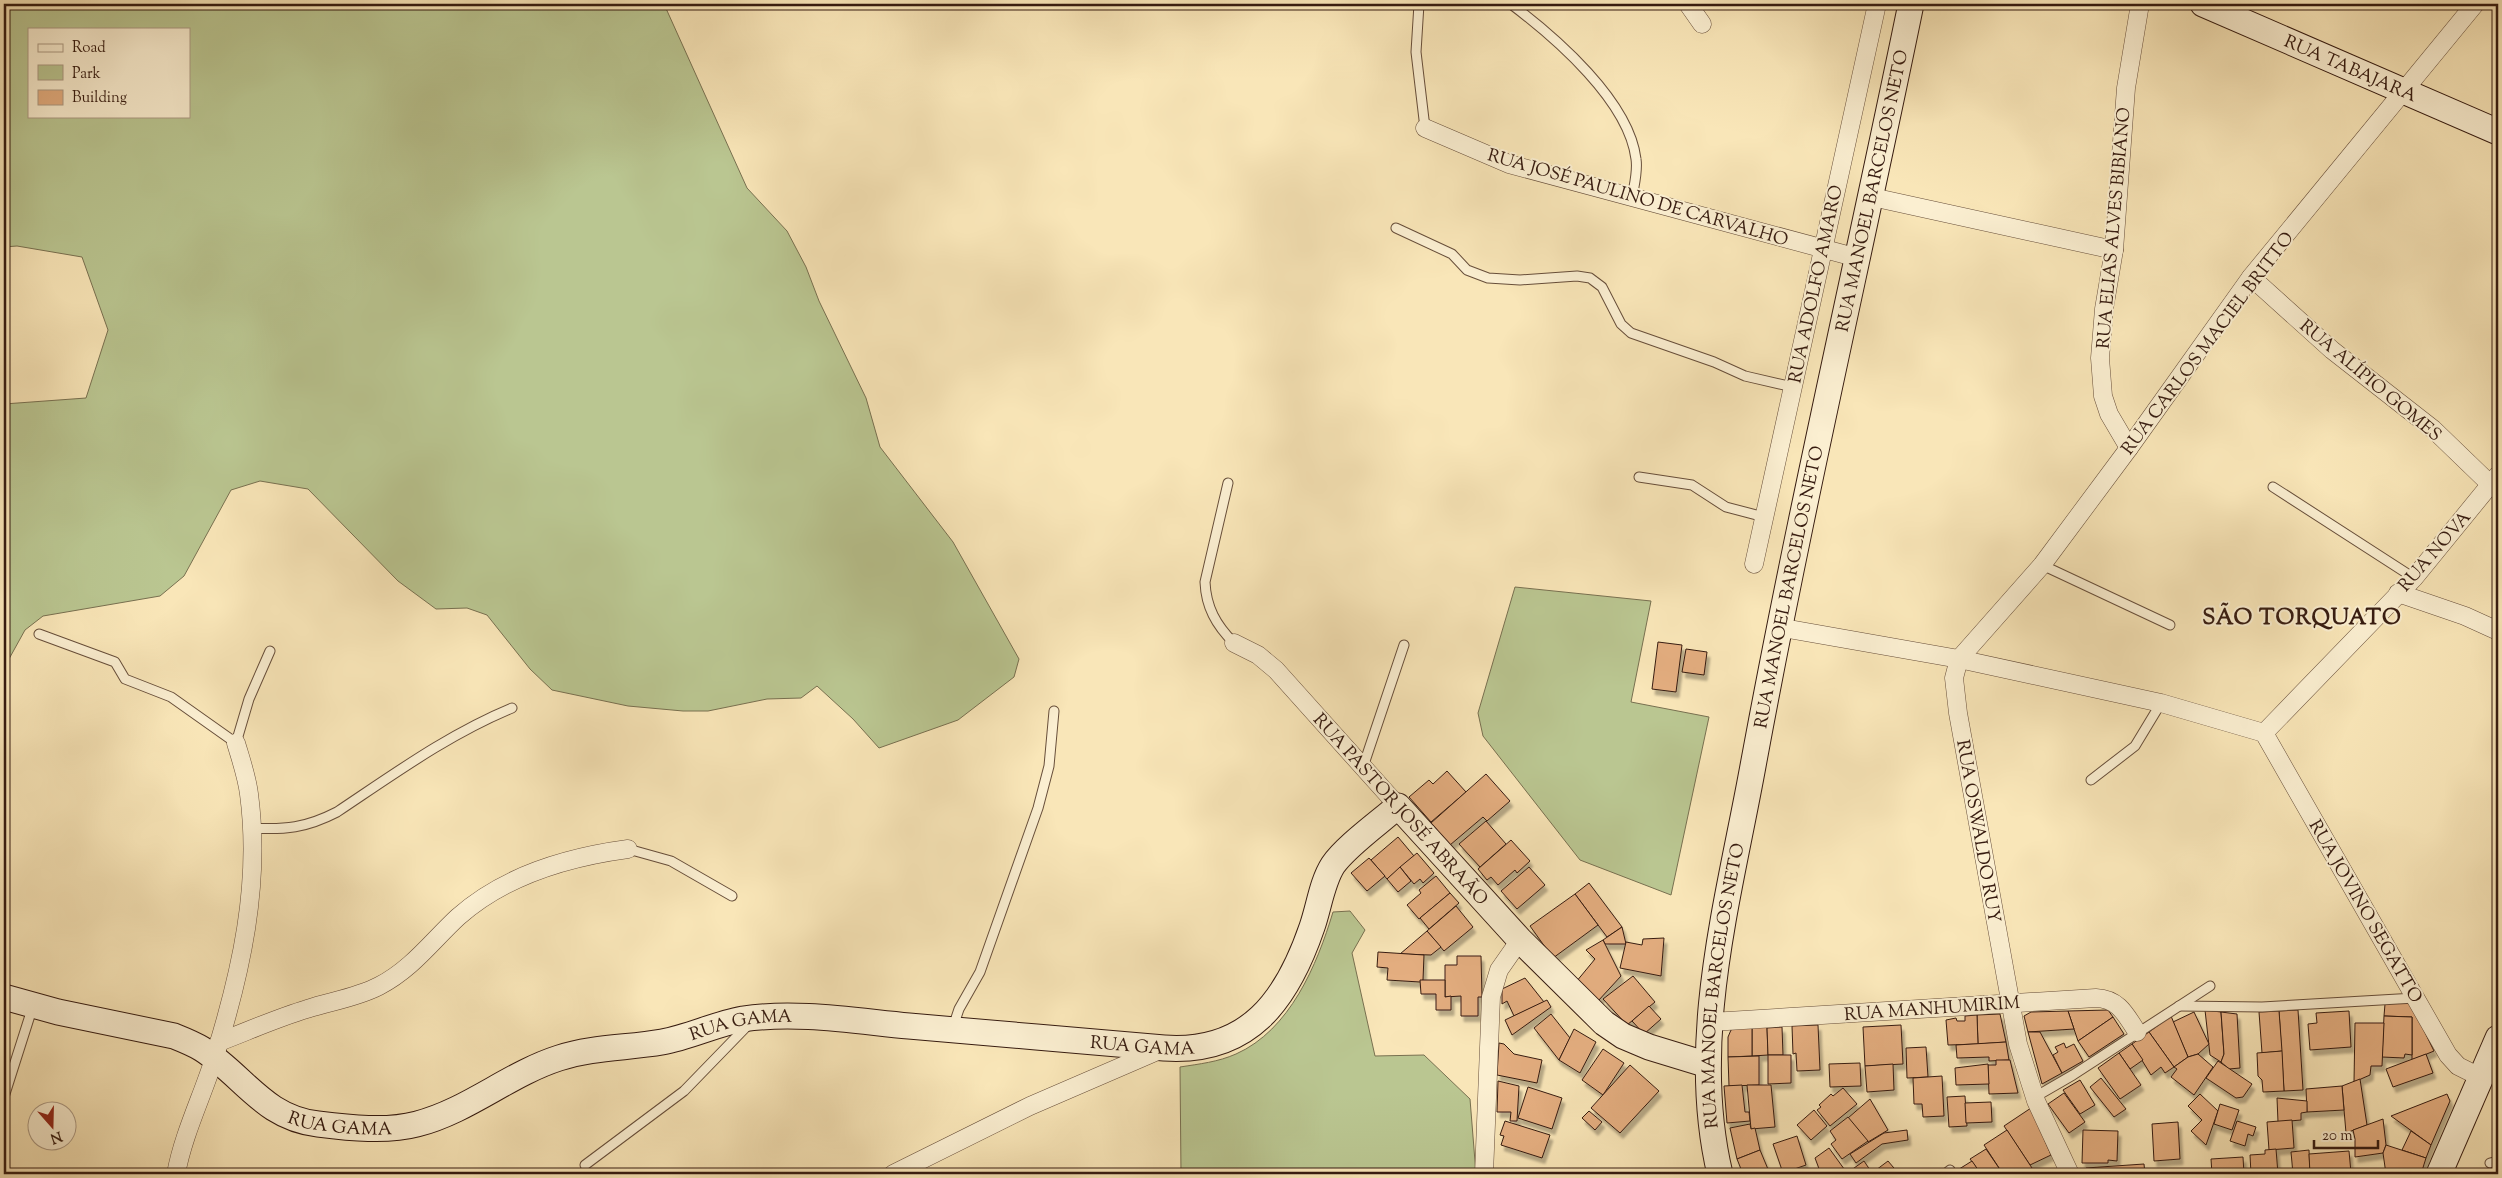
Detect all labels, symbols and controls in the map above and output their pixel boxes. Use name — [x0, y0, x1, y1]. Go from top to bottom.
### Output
legend — [28, 28, 190, 118]
street label: RUA TABAJARA — [2279, 30, 2421, 110]
text: Road — [72, 38, 106, 59]
street label: RUA MANOEL BARCELOS NETO — [1831, 48, 1916, 335]
text: Park — [72, 64, 101, 85]
text: Building — [72, 88, 127, 109]
street label: RUA ELIAS ALVES BIBIANO — [2091, 106, 2139, 350]
street label: RUA JOSÉ PAULINO DE CARVALHO — [1484, 143, 1791, 254]
street label: RUA ADOLFO AMARO — [1783, 183, 1851, 386]
street label: RUA CARLOS MACIEL BRITTO — [2116, 227, 2301, 461]
street label: RUA ALÍPIO GOMES — [2293, 314, 2446, 449]
street label: RUA MANOEL BARCELOS NETO — [1749, 444, 1832, 731]
street label: RUA NOVA — [2393, 506, 2478, 599]
district label: SÃO TORQUATO — [2202, 602, 2402, 635]
street label: RUA PASTOR JOSÉ ABRAÃO — [1306, 708, 1493, 912]
street label: RUA OSWALDO RUY — [1948, 738, 2006, 925]
street label: RUA JOVINO SEGATTO — [2301, 815, 2428, 1009]
street label: RUA MANOEL BARCELOS NETO — [1697, 841, 1753, 1130]
street label: RUA MANHUMIRIM — [1843, 991, 2021, 1029]
street label: RUA GAMA — [686, 1005, 792, 1049]
street label: RUA GAMA — [1089, 1031, 1196, 1064]
north arrow — [28, 1100, 78, 1150]
street label: RUA GAMA — [284, 1106, 393, 1144]
scale bar — [2314, 1118, 2378, 1150]
text: N — [47, 1125, 64, 1148]
text: 20 m — [2322, 1126, 2353, 1147]

